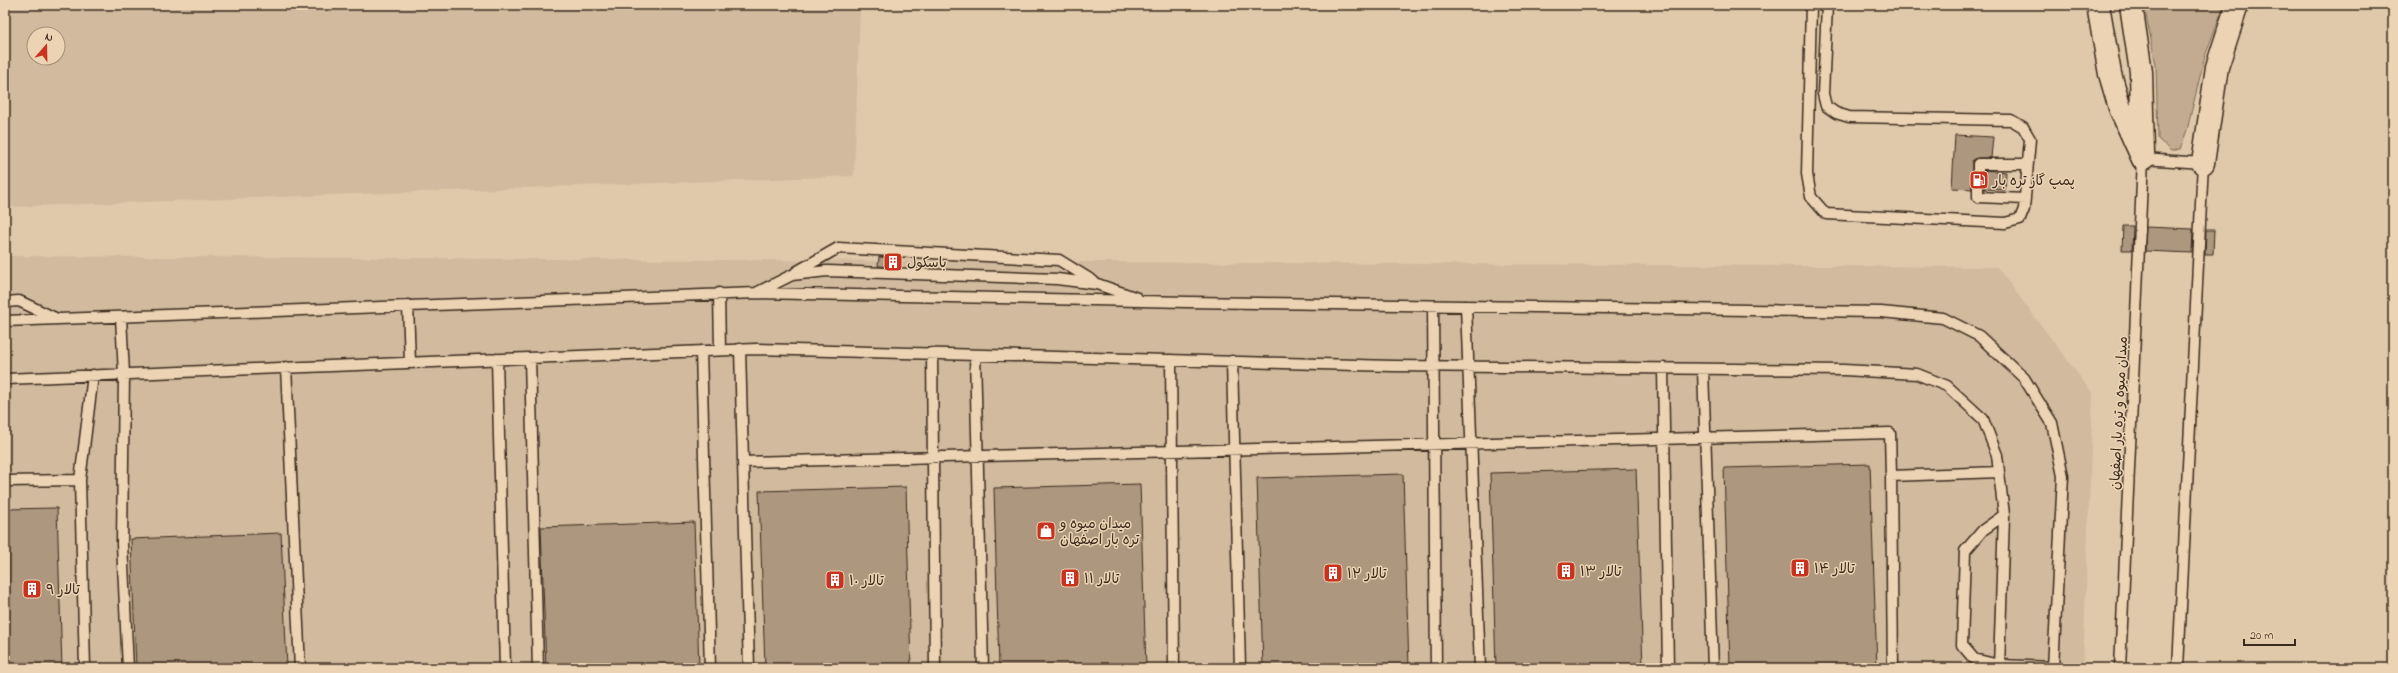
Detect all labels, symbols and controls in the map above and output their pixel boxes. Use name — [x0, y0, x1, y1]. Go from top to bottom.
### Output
north arrow — [26, 26, 66, 66]
text: N — [43, 29, 55, 46]
fuel station icon: پمپ گاز تره بار — [1968, 169, 1990, 191]
place label: پمپ گاز تره بار — [1992, 171, 2075, 192]
building icon: باسكول — [882, 251, 904, 273]
place label: باسكول — [907, 253, 947, 274]
street label: میدان میوه و تره بار اصفهان — [2105, 336, 2134, 491]
place label: میدان میوه و تره بار اصفهان — [1059, 514, 1140, 551]
shop icon: میدان میوه و تره بار اصفهان — [1035, 520, 1057, 542]
building icon: تالار ۱۴ — [1789, 557, 1811, 579]
place label: تالار ۱۴ — [1814, 559, 1856, 580]
building icon: تالار ۱۳ — [1555, 560, 1577, 582]
building icon: تالار ۱۲ — [1322, 562, 1344, 584]
place label: تالار ۱۳ — [1580, 562, 1623, 583]
place label: تالار ۱۲ — [1347, 564, 1388, 585]
building icon: تالار ۱۱ — [1059, 567, 1081, 589]
building icon: تالار ۱۰ — [824, 569, 846, 591]
place label: تالار ۱۱ — [1084, 569, 1120, 590]
place label: تالار ۱۰ — [849, 571, 885, 592]
building icon: تالار ۹ — [21, 578, 43, 600]
place label: تالار ۹ — [46, 580, 81, 601]
scale bar — [2244, 621, 2295, 647]
text: 20 m — [2250, 627, 2273, 645]

